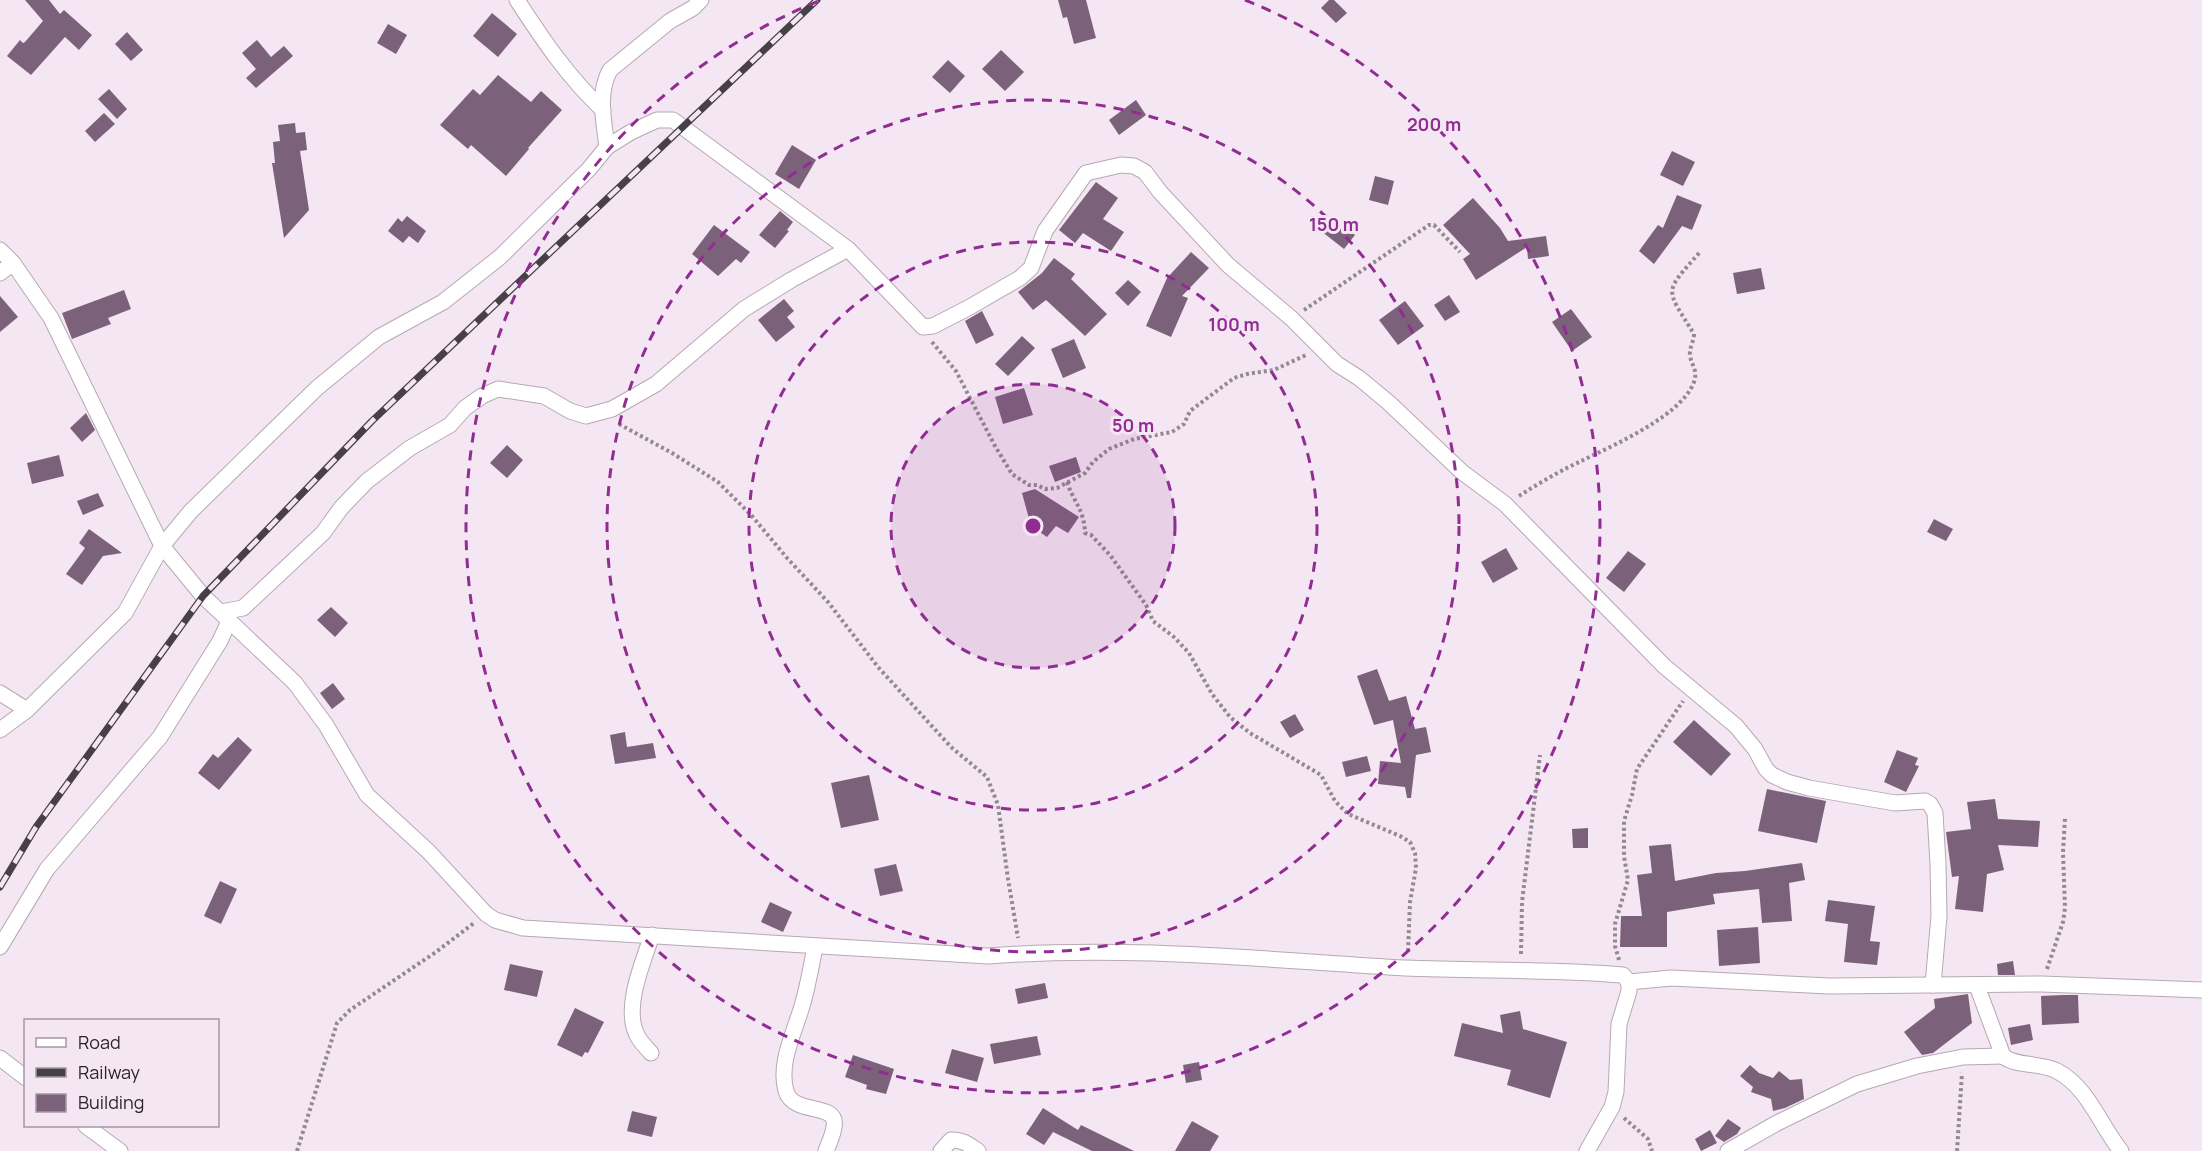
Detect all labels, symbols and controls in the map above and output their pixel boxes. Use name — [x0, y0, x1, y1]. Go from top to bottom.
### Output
text: 200 m — [1407, 112, 1461, 136]
text: 150 m — [1309, 212, 1359, 236]
text: 100 m — [1208, 312, 1260, 336]
text: 50 m — [1112, 413, 1154, 437]
centre of rings — [1023, 516, 1043, 536]
legend — [24, 1019, 219, 1127]
text: Road — [78, 1030, 121, 1054]
text: Railway — [78, 1060, 140, 1084]
text: Building — [78, 1090, 144, 1114]

